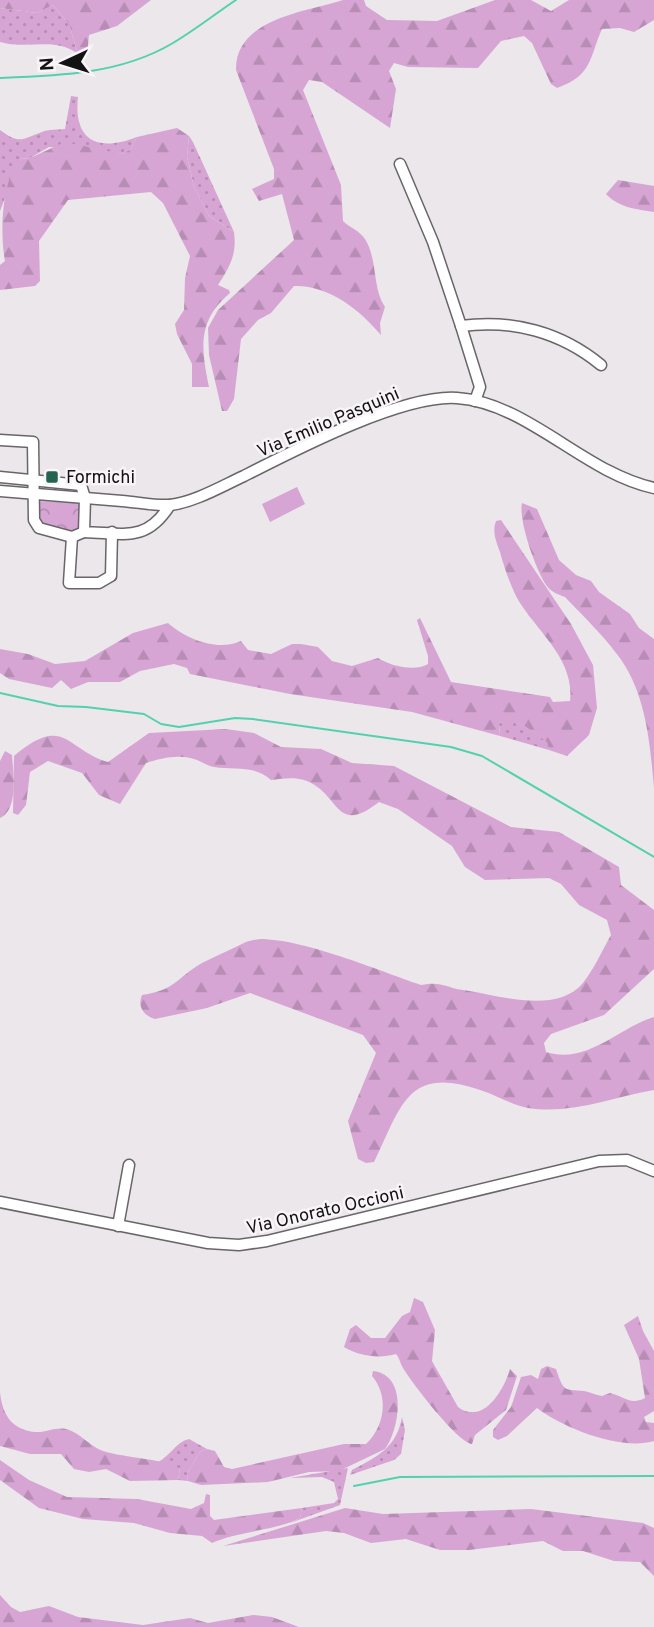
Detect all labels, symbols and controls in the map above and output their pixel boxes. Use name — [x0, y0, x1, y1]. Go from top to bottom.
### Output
north arrow — [28, 28, 98, 98]
text: N — [36, 56, 60, 72]
street label: Via Emilio Pasquini — [254, 383, 403, 464]
place label: Formichi — [66, 467, 135, 490]
marker: Formichi — [44, 469, 60, 485]
street label: Via Onorato Occioni — [244, 1182, 406, 1241]

